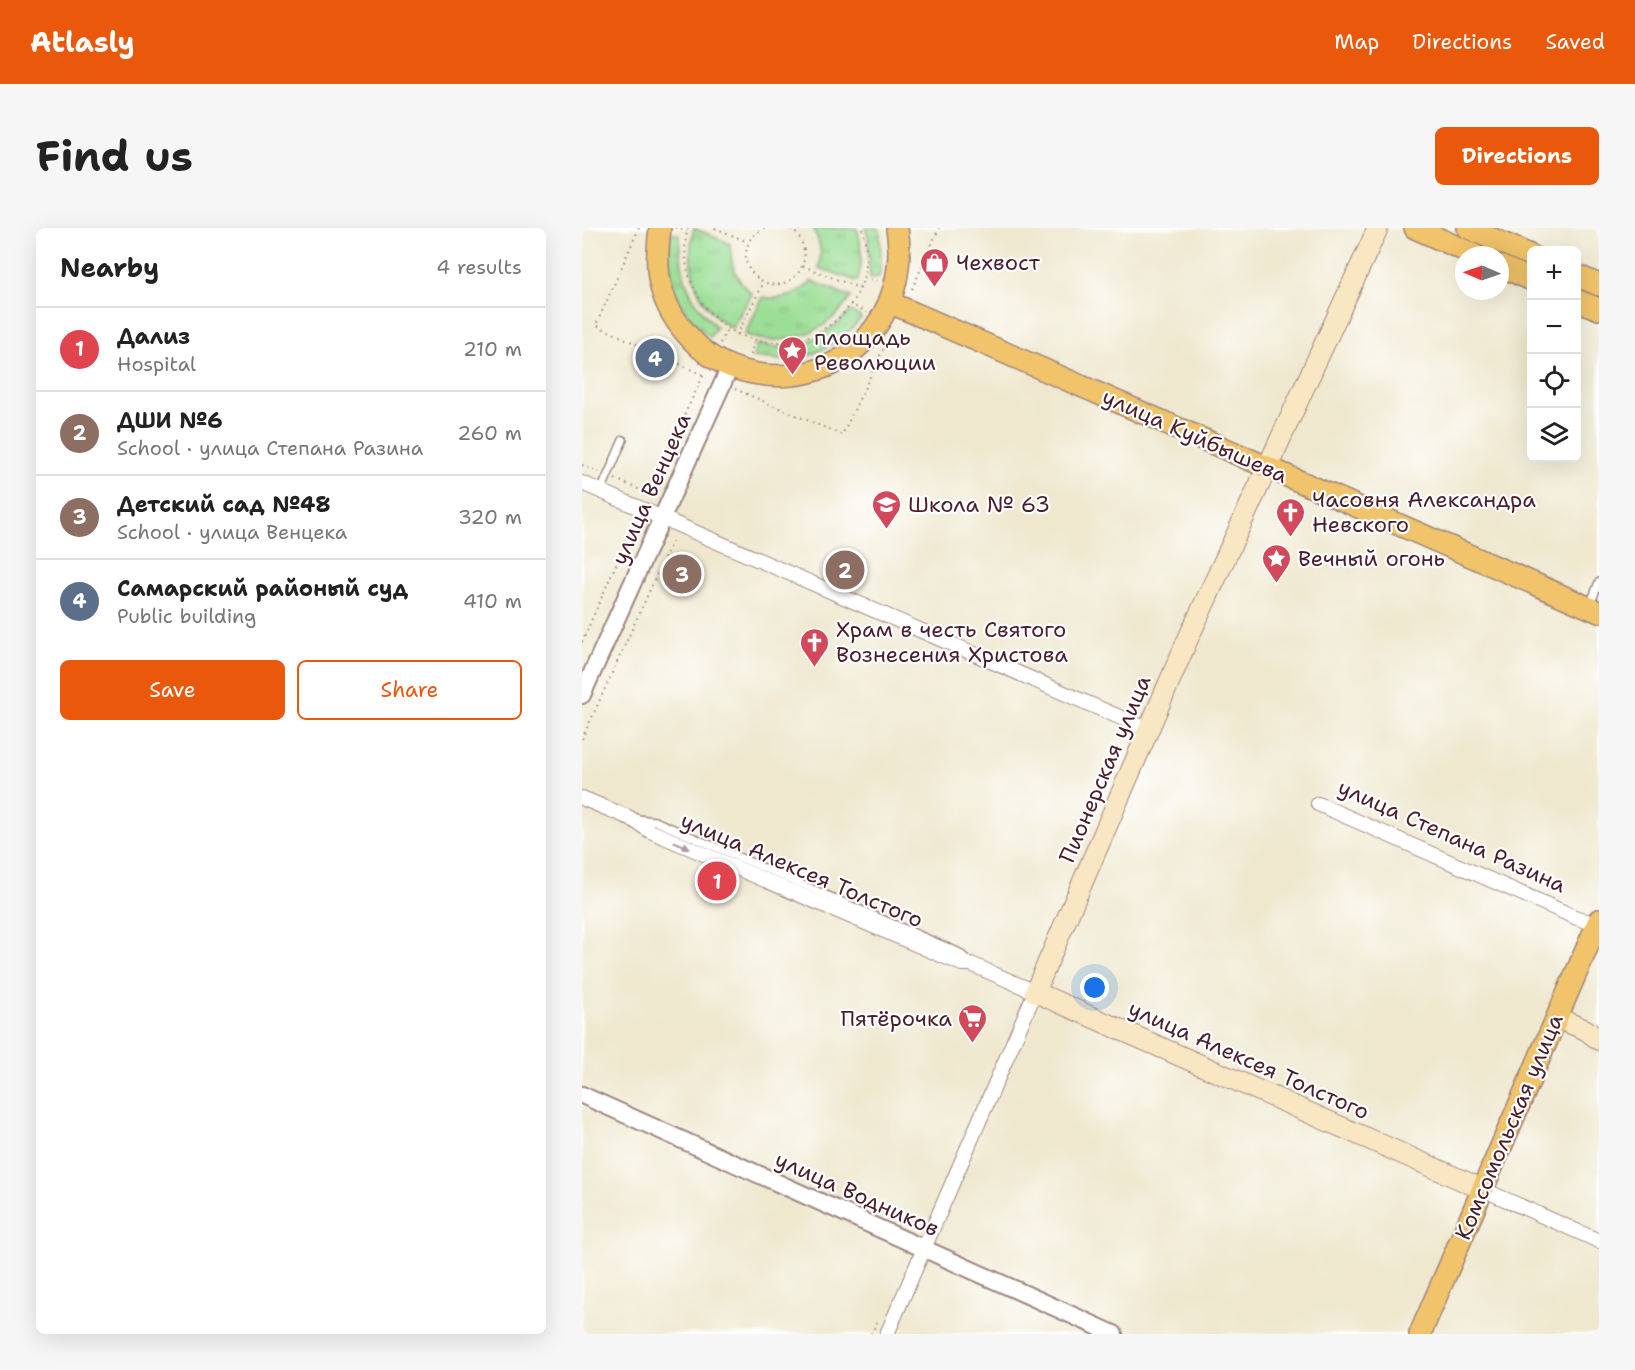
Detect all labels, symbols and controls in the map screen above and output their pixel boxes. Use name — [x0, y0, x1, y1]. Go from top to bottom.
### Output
text: Atlasly — [30, 23, 135, 61]
text: Map — [1334, 28, 1379, 56]
text: Directions — [1412, 28, 1512, 56]
text: Saved — [1545, 28, 1605, 56]
button: Directions — [1435, 127, 1599, 185]
text: Find us — [36, 128, 193, 184]
shop icon: Чехвост — [919, 246, 951, 288]
north arrow — [1455, 246, 1509, 300]
map controls — [1527, 246, 1581, 462]
button: + — [1527, 246, 1581, 300]
place label: Чехвост — [956, 248, 1041, 277]
text: Nearby — [60, 250, 159, 285]
text: 4 results — [436, 254, 522, 280]
button: − — [1527, 300, 1581, 354]
text: Дализ — [117, 322, 190, 351]
place label: площадь Революции — [814, 323, 936, 377]
place icon: площадь Революции — [777, 334, 809, 376]
text: 1 — [75, 336, 84, 362]
text: 210 m — [463, 336, 522, 362]
pin: 4 — [636, 336, 674, 380]
text: Hospital — [117, 351, 196, 377]
button: locate — [1527, 354, 1581, 408]
street label: улица Куйбышева — [1098, 382, 1293, 490]
text: ДШИ №6 — [117, 406, 223, 435]
street label: улица Венцека — [605, 408, 698, 569]
button: layers — [1527, 408, 1581, 462]
text: 2 — [73, 420, 87, 446]
text: 260 m — [457, 420, 522, 446]
text: School · улица Степана Разина — [117, 435, 423, 461]
place label: Часовня Александра Невского — [1312, 485, 1536, 539]
school or university icon: Школа № 63 — [871, 488, 903, 530]
text: Детский сад №48 — [117, 490, 331, 519]
place label: Школа № 63 — [908, 490, 1050, 519]
church icon: Часовня Александра Невского — [1275, 496, 1307, 538]
text: 3 — [73, 504, 87, 530]
text: 320 m — [458, 504, 522, 530]
text: School · улица Венцека — [117, 519, 347, 545]
place icon: Вечный огонь — [1261, 542, 1293, 584]
place label: Вечный огонь — [1298, 544, 1445, 573]
pin: 2 — [826, 548, 864, 592]
pin: 3 — [662, 552, 702, 596]
text: Самарский районый суд — [117, 574, 408, 603]
text: 4 — [73, 588, 87, 614]
text: 410 m — [463, 588, 522, 614]
text: Public building — [117, 603, 256, 629]
place label: Храм в честь Святого Вознесения Христова — [836, 615, 1068, 669]
church icon: Храм в честь Святого Вознесения Христова — [799, 626, 831, 668]
button: Save — [60, 660, 285, 720]
button: Share — [297, 660, 522, 720]
street label: Пионерская улица — [1052, 670, 1158, 867]
street label: улица Степана Разина — [1334, 773, 1571, 899]
street label: улица Алексея Толстого — [676, 806, 928, 934]
one-way arrow — [673, 840, 691, 850]
pin: 1 — [698, 858, 736, 904]
your location — [1080, 973, 1109, 1002]
street label: улица Алексея Толстого — [1124, 994, 1374, 1126]
supermarket icon: Пятёрочка — [957, 1002, 989, 1044]
place label: Пятёрочка — [841, 1004, 952, 1033]
street label: Комсомольская улица — [1448, 1009, 1570, 1244]
street label: улица Водников — [771, 1145, 943, 1243]

